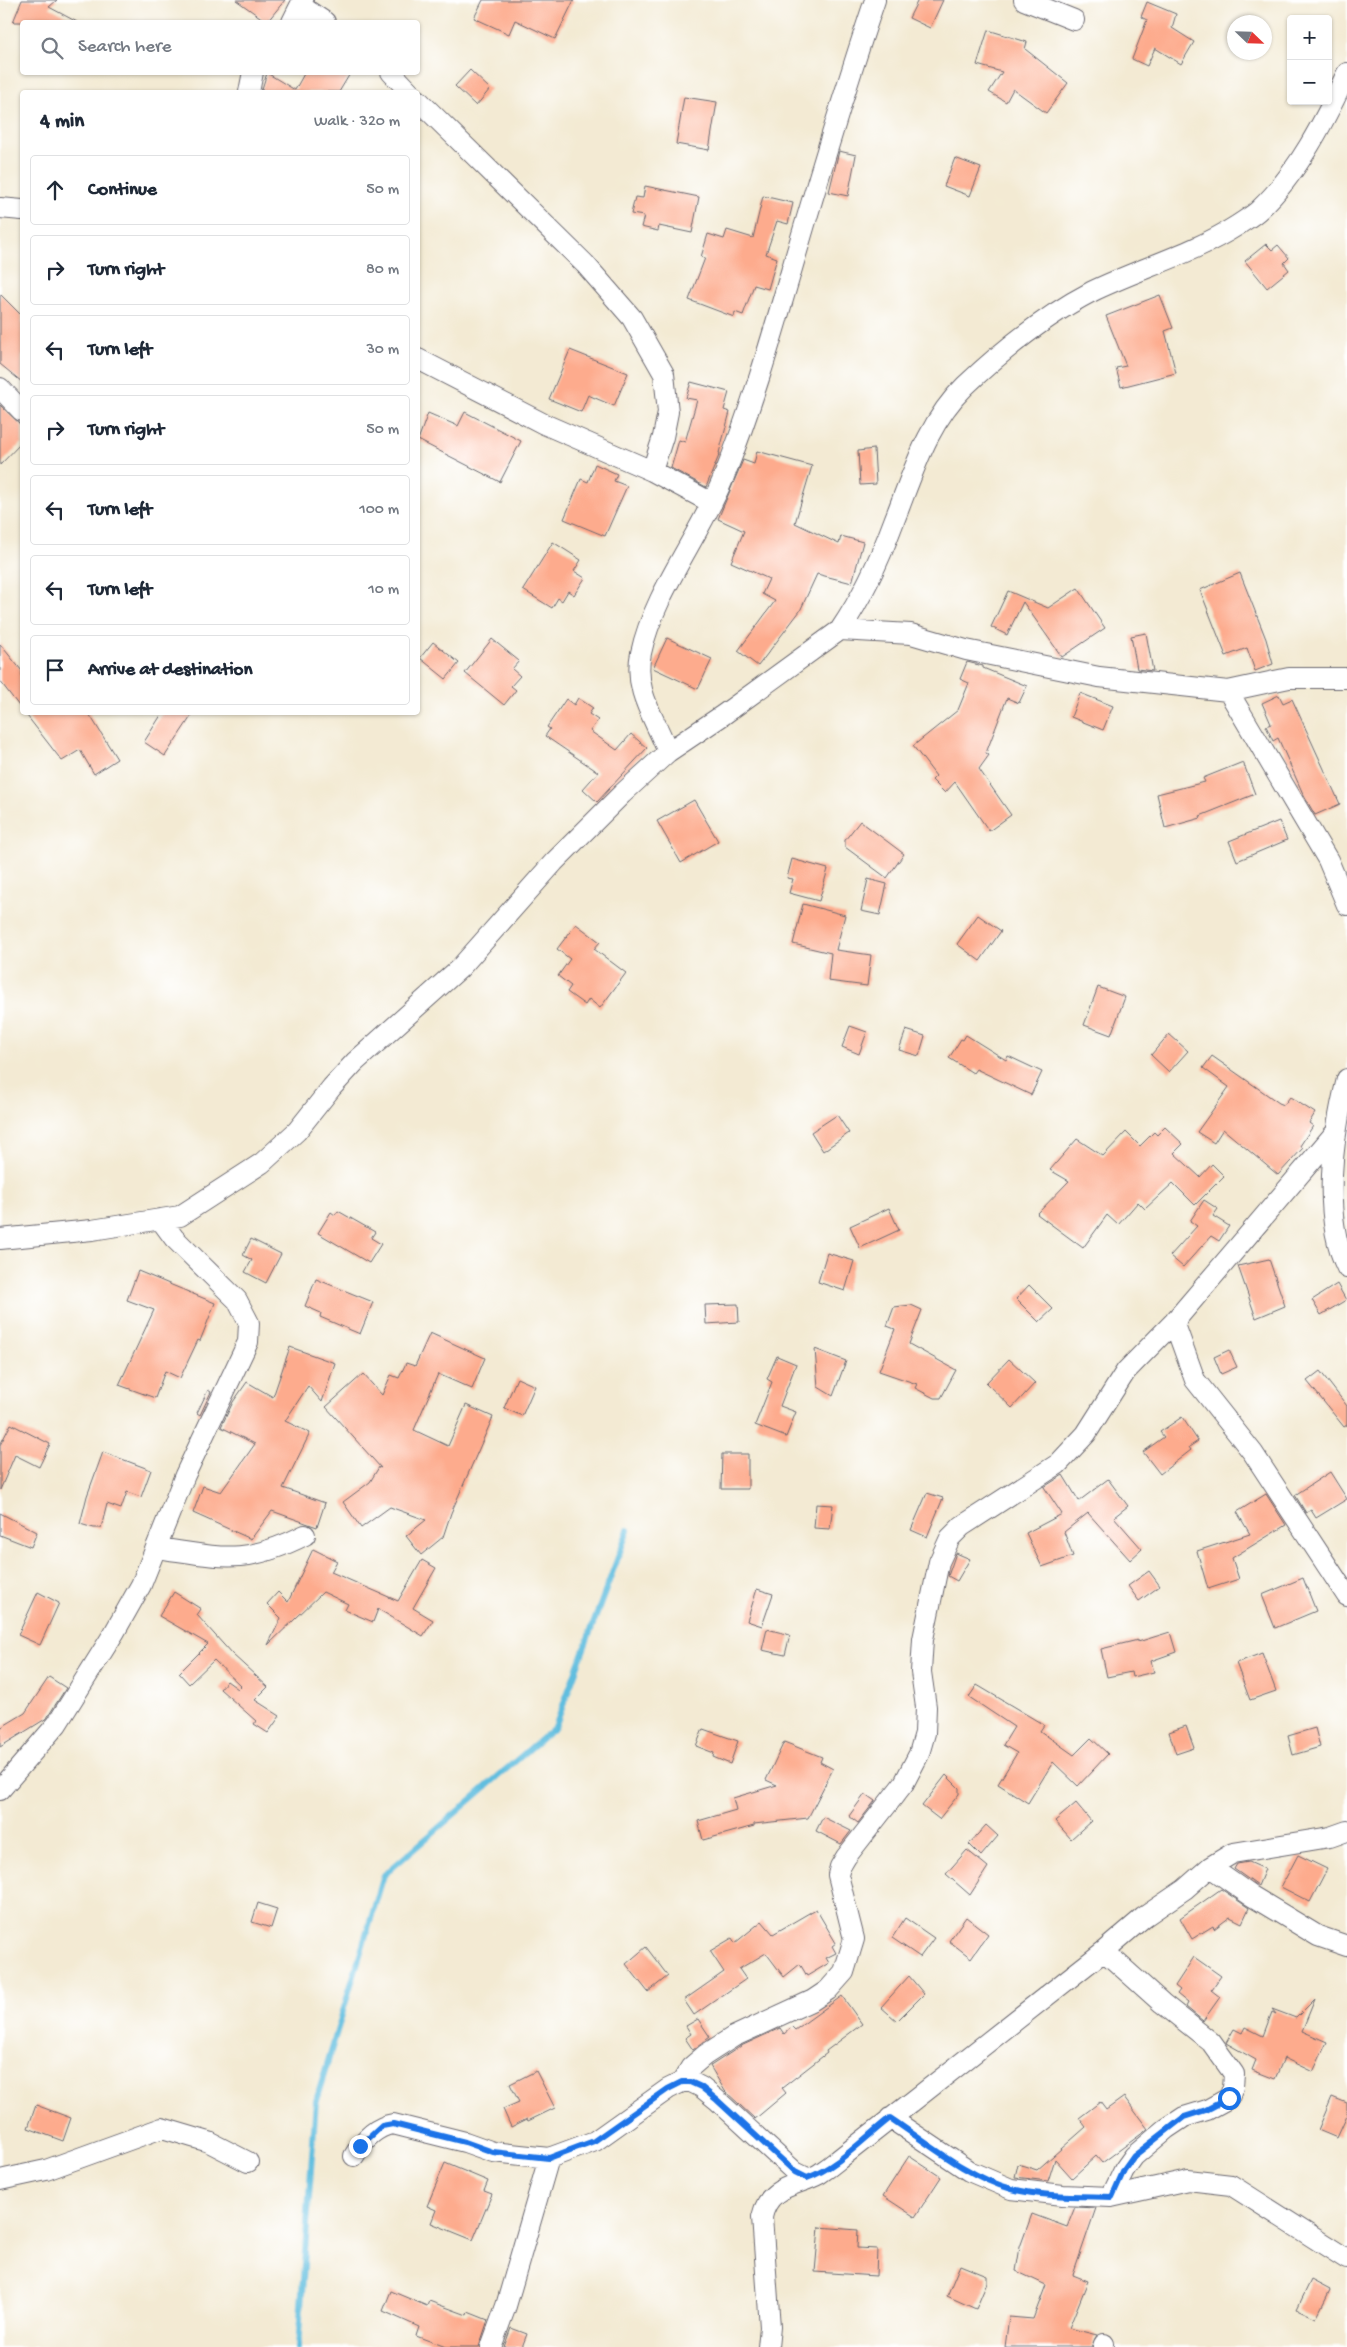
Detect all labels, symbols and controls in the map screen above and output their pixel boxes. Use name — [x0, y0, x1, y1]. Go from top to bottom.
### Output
north arrow — [1227, 15, 1272, 60]
map controls — [1287, 15, 1332, 105]
button: + — [1287, 15, 1332, 60]
search box — [20, 20, 420, 75]
icon: search — [38, 34, 66, 62]
text: Search here — [78, 36, 172, 59]
button: − — [1287, 60, 1332, 105]
text: 4 min — [40, 110, 84, 135]
text: Walk · 320 m — [314, 113, 400, 132]
icon: ahead — [41, 176, 69, 204]
text: Continue — [88, 179, 157, 202]
text: 50 m — [366, 181, 399, 200]
icon: right — [41, 256, 69, 284]
text: Turn right — [88, 259, 164, 282]
text: 80 m — [366, 261, 399, 280]
icon: left — [41, 336, 69, 364]
text: Turn left — [88, 339, 152, 362]
text: 30 m — [366, 341, 399, 360]
icon: right — [41, 416, 69, 444]
text: Turn right — [88, 419, 164, 442]
text: 50 m — [366, 421, 399, 440]
icon: left — [41, 496, 69, 524]
text: Turn left — [88, 499, 152, 522]
text: 100 m — [359, 501, 399, 520]
icon: left — [41, 576, 69, 604]
text: Turn left — [88, 579, 152, 602]
text: 10 m — [368, 581, 399, 600]
icon: arrive — [41, 656, 69, 684]
text: Arrive at destination — [88, 659, 252, 682]
route start — [1218, 2087, 1241, 2110]
route end — [349, 2135, 372, 2158]

